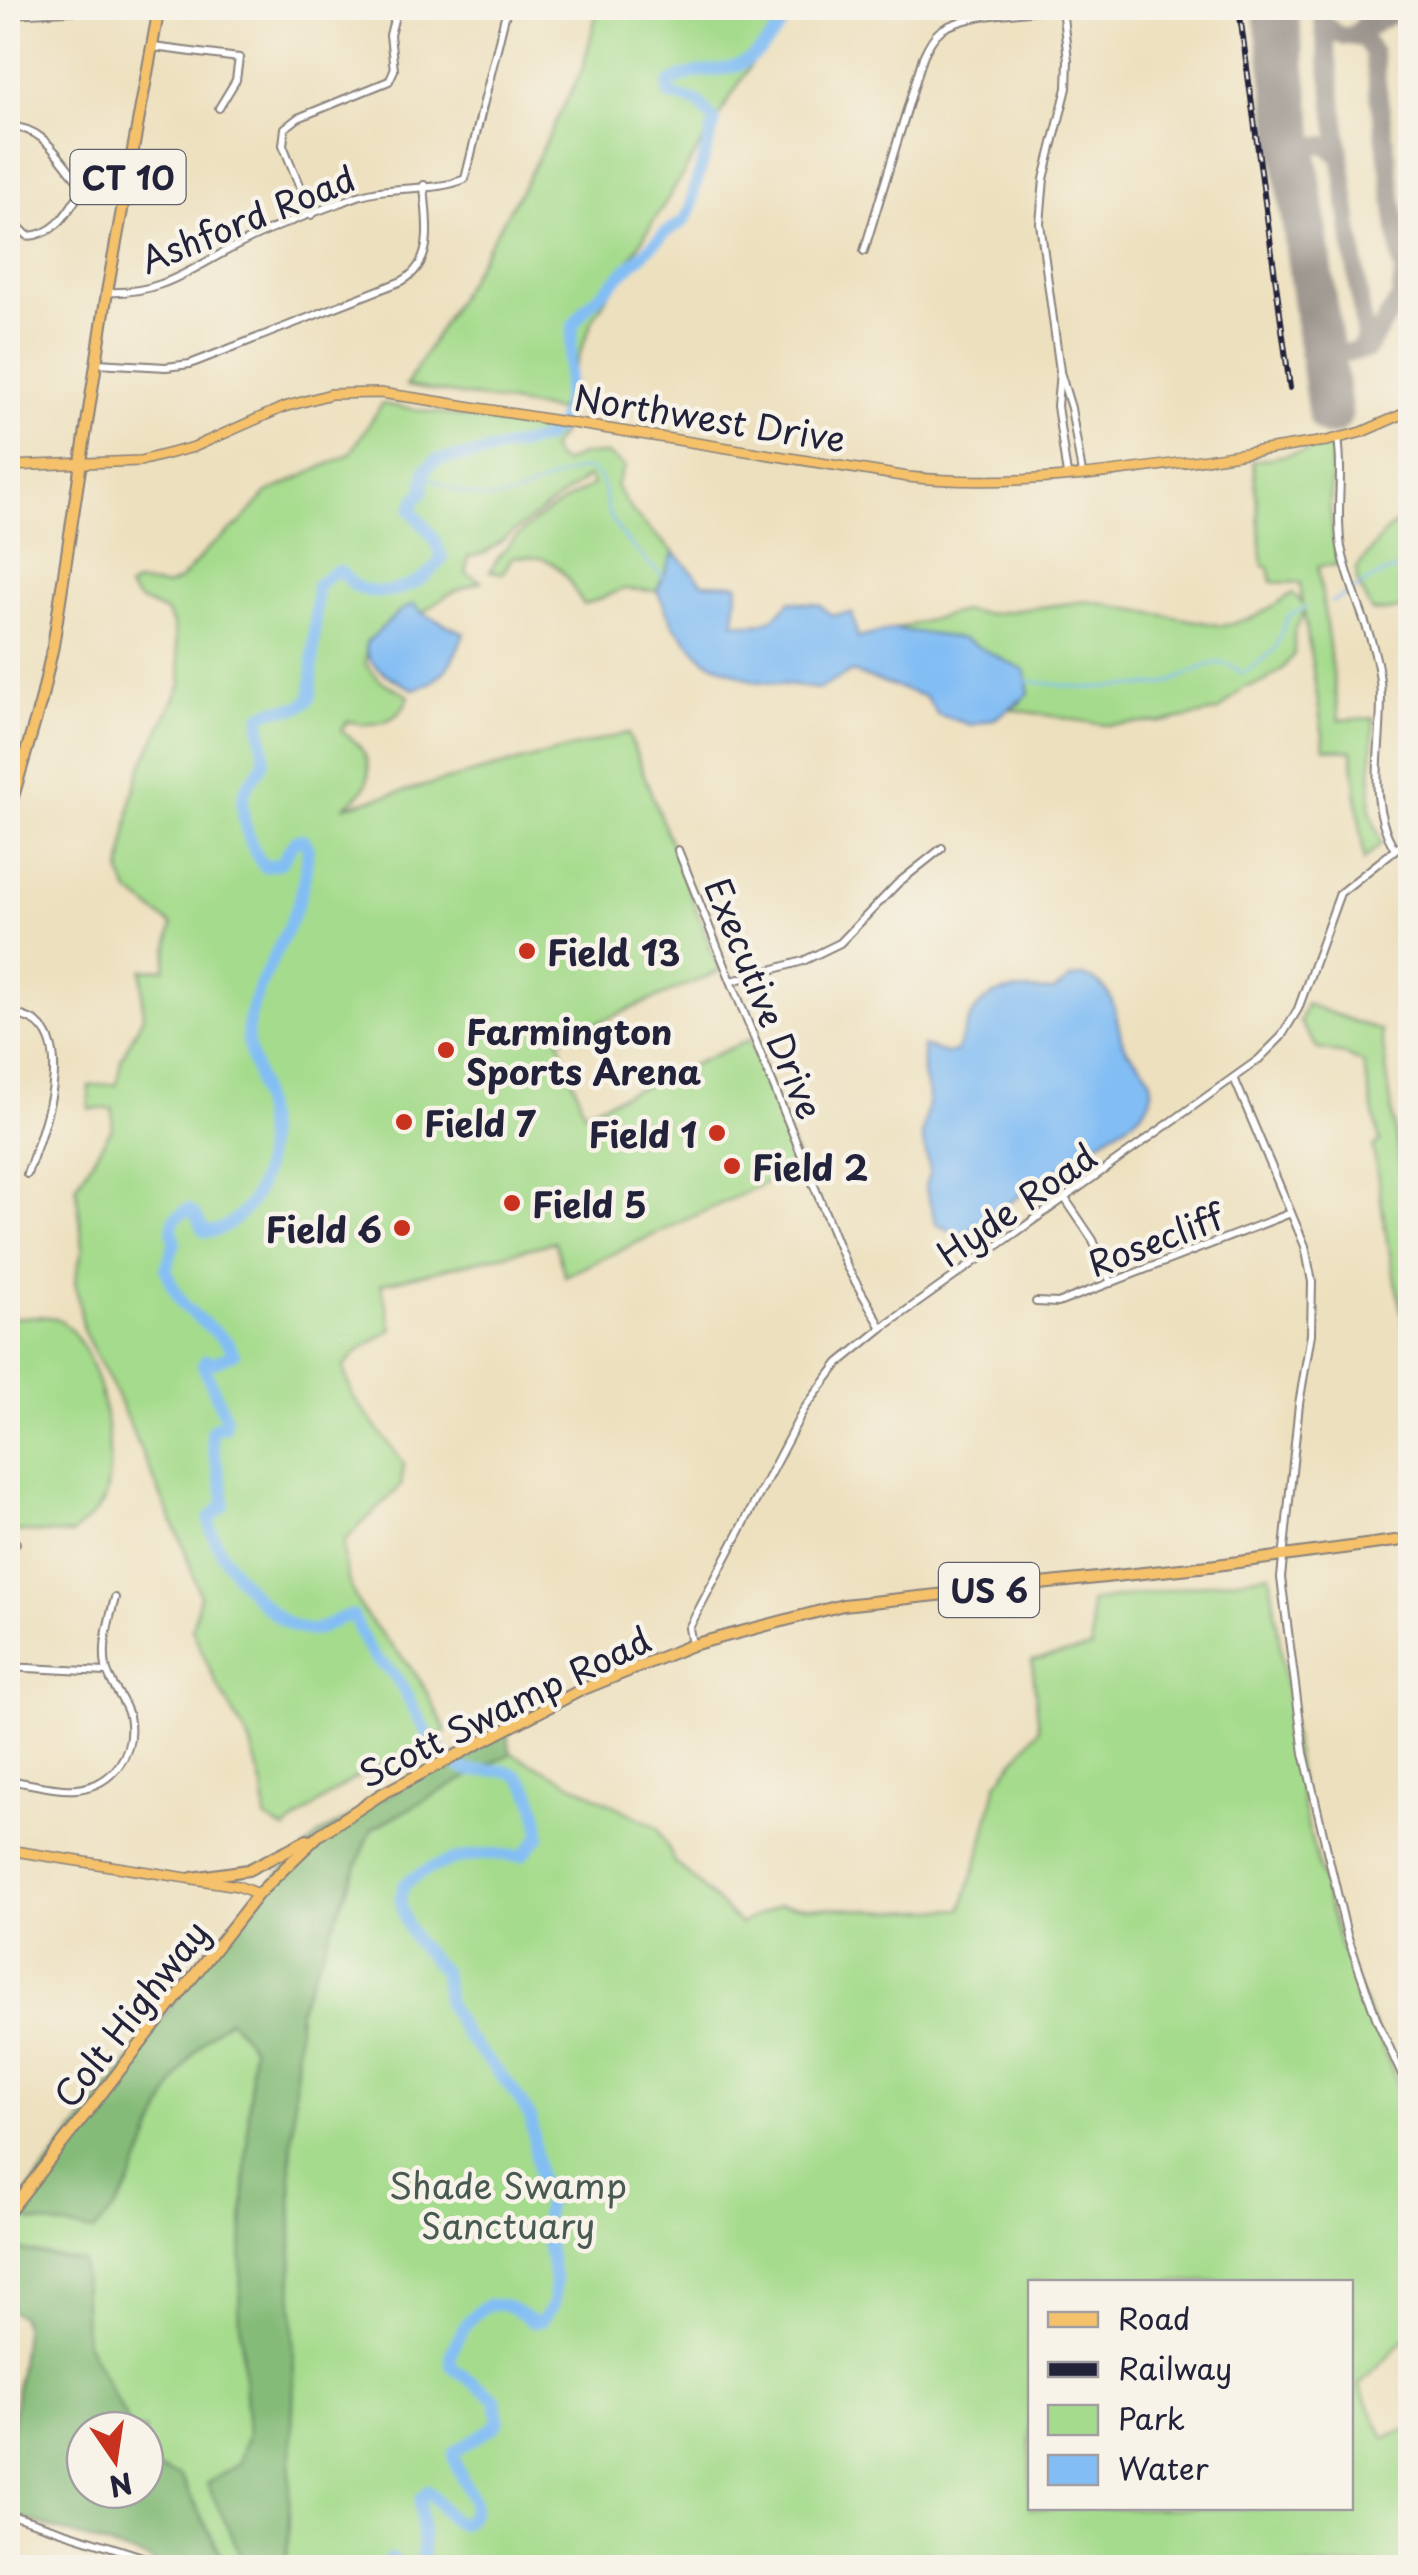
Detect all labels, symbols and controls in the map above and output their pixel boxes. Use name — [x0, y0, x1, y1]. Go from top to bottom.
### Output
road number: CT 10 — [70, 150, 186, 204]
street label: Ashford Road — [131, 151, 363, 285]
street label: Northwest Drive — [571, 369, 849, 465]
street label: Executive Drive — [692, 869, 838, 1127]
place label: Field 13 — [547, 925, 681, 978]
marker: Field 13 — [516, 940, 538, 962]
place label: Farmington Sports Arena — [466, 1004, 702, 1097]
marker: Farmington Sports Arena — [435, 1039, 457, 1061]
place label: Field 7 — [424, 1096, 537, 1149]
place label: Field 1 — [588, 1107, 697, 1160]
marker: Field 7 — [393, 1111, 415, 1133]
marker: Field 1 — [706, 1122, 728, 1144]
street label: Hyde Road — [925, 1129, 1107, 1279]
place label: Field 2 — [752, 1140, 868, 1193]
marker: Field 2 — [721, 1155, 743, 1177]
place label: Field 5 — [532, 1177, 647, 1230]
street label: Rosecliff — [1079, 1188, 1233, 1289]
marker: Field 5 — [501, 1192, 523, 1214]
place label: Field 6 — [266, 1202, 382, 1255]
marker: Field 6 — [391, 1217, 413, 1239]
road number: US 6 — [939, 1563, 1039, 1617]
street label: Scott Swamp Road — [349, 1612, 659, 1800]
street label: Colt Highway — [40, 1908, 220, 2118]
park label: Shade Swamp Sanctuary — [389, 2158, 627, 2251]
legend — [1028, 2280, 1353, 2510]
text: Road — [1118, 2295, 1191, 2340]
text: Railway — [1118, 2345, 1232, 2390]
text: Park — [1118, 2395, 1185, 2440]
north arrow — [65, 2410, 165, 2510]
text: Water — [1118, 2445, 1209, 2490]
text: N — [105, 2462, 137, 2509]

